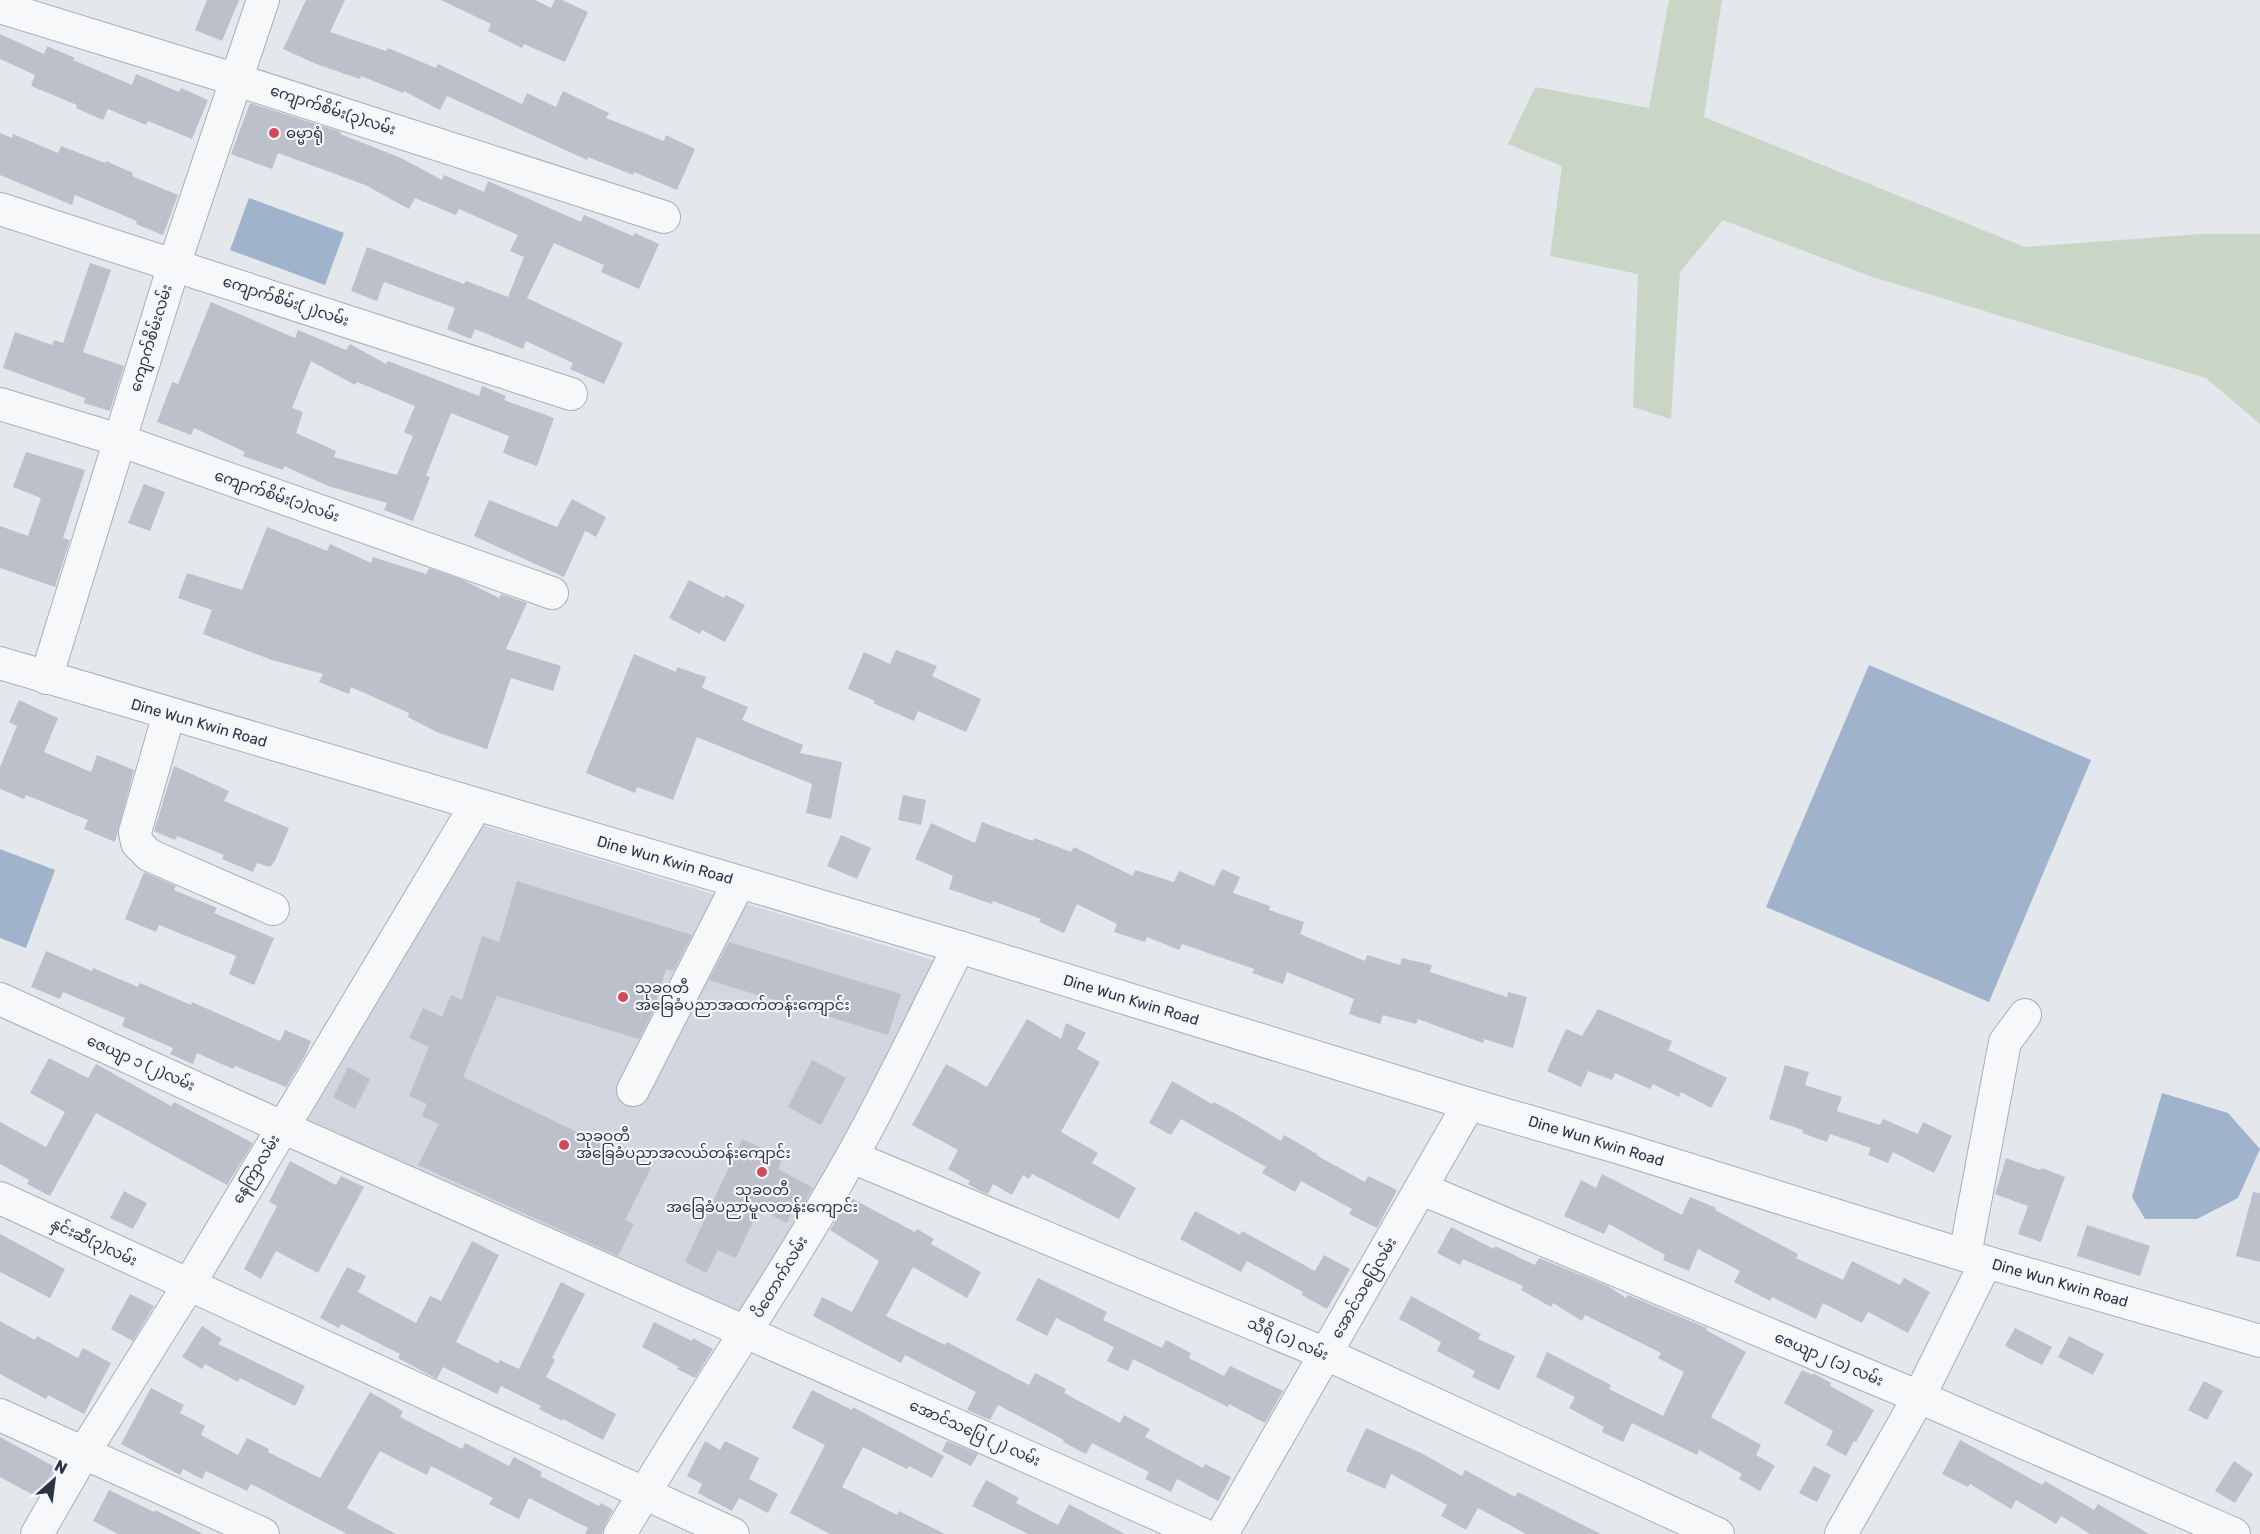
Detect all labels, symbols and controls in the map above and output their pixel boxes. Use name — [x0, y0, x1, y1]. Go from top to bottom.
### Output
street label: ကျောက်စိမ်း(၃)လမ်း — [267, 80, 398, 142]
place label: ဓမ္မာရုံ — [286, 124, 323, 145]
marker: ဓမ္မာရုံ — [267, 126, 281, 140]
street label: ကျောက်စိမ်း(၂)လမ်း — [220, 271, 352, 333]
street label: ကျောက်စိမ်းလမ်း — [125, 282, 179, 395]
street label: ကျောက်စိမ်း(၁)လမ်း — [211, 465, 342, 529]
street label: Dine Wun Kwin Road — [129, 695, 269, 751]
street label: Dine Wun Kwin Road — [595, 832, 735, 888]
street label: Dine Wun Kwin Road — [1061, 971, 1201, 1029]
place label: သုခဝတီ အခြေခံပညာအထက်တန်းကျောင်း — [635, 978, 850, 1017]
marker: သုခဝတီ အခြေခံပညာအထက်တန်းကျောင်း — [616, 990, 630, 1004]
street label: ဇေယျာ ၁ (၂)လမ်း — [83, 1030, 198, 1098]
street label: Dine Wun Kwin Road — [1526, 1112, 1666, 1170]
place label: သုခဝတီ အခြေခံပညာအလယ်တန်းကျောင်း — [576, 1126, 791, 1165]
street label: နေကြာလမ်း — [228, 1131, 286, 1208]
marker: သုခဝတီ အခြေခံပညာအလယ်တန်းကျောင်း — [557, 1138, 571, 1152]
marker: သုခဝတီ အခြေခံပညာမူလတန်းကျောင်း — [755, 1165, 769, 1179]
place label: သုခဝတီ အခြေခံပညာမူလတန်းကျောင်း — [666, 1180, 858, 1219]
street label: နှင်းဆီ(၃)လမ်း — [47, 1213, 140, 1273]
street label: ပိတောက်လမ်း — [748, 1232, 811, 1321]
street label: အောင်သပြေလမ်း — [1327, 1234, 1403, 1343]
street label: Dine Wun Kwin Road — [1990, 1255, 2130, 1311]
street label: သီရိ (၁) လမ်း — [1244, 1313, 1332, 1367]
street label: ဇေယျာ၂ (၁) လမ်း — [1771, 1327, 1886, 1393]
street label: အောင်သပြေ (၂) လမ်း — [905, 1395, 1044, 1473]
north arrow — [24, 1450, 84, 1510]
text: N — [51, 1456, 70, 1478]

